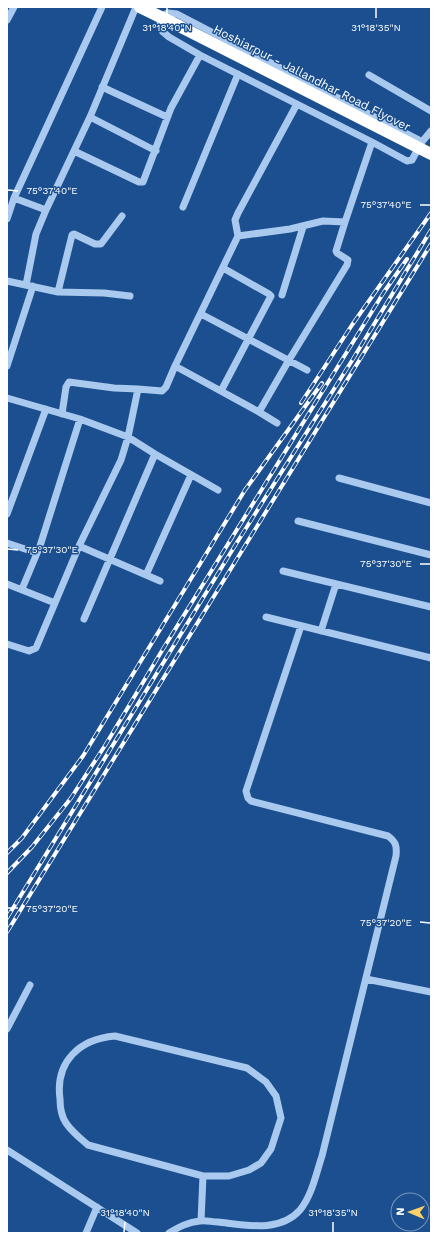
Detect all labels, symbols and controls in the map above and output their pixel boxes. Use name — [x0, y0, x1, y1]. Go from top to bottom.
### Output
text: 31°18'40"N — [142, 22, 192, 33]
street label: Hoshiarpur - Jallandhar Road Flyover — [211, 22, 413, 134]
text: 31°18'35"N — [351, 22, 401, 33]
text: 75°37'40"E — [26, 185, 78, 196]
text: 75°37'40"E — [360, 199, 412, 210]
text: 75°37'30"E — [26, 544, 78, 555]
text: 75°37'30"E — [360, 558, 412, 569]
text: 75°37'20"E — [26, 903, 78, 914]
text: 75°37'20"E — [360, 917, 412, 928]
north arrow — [390, 1192, 430, 1232]
text: 31°18'40"N — [100, 1207, 150, 1218]
text: 31°18'35"N — [308, 1207, 358, 1218]
text: N — [394, 1207, 407, 1216]

